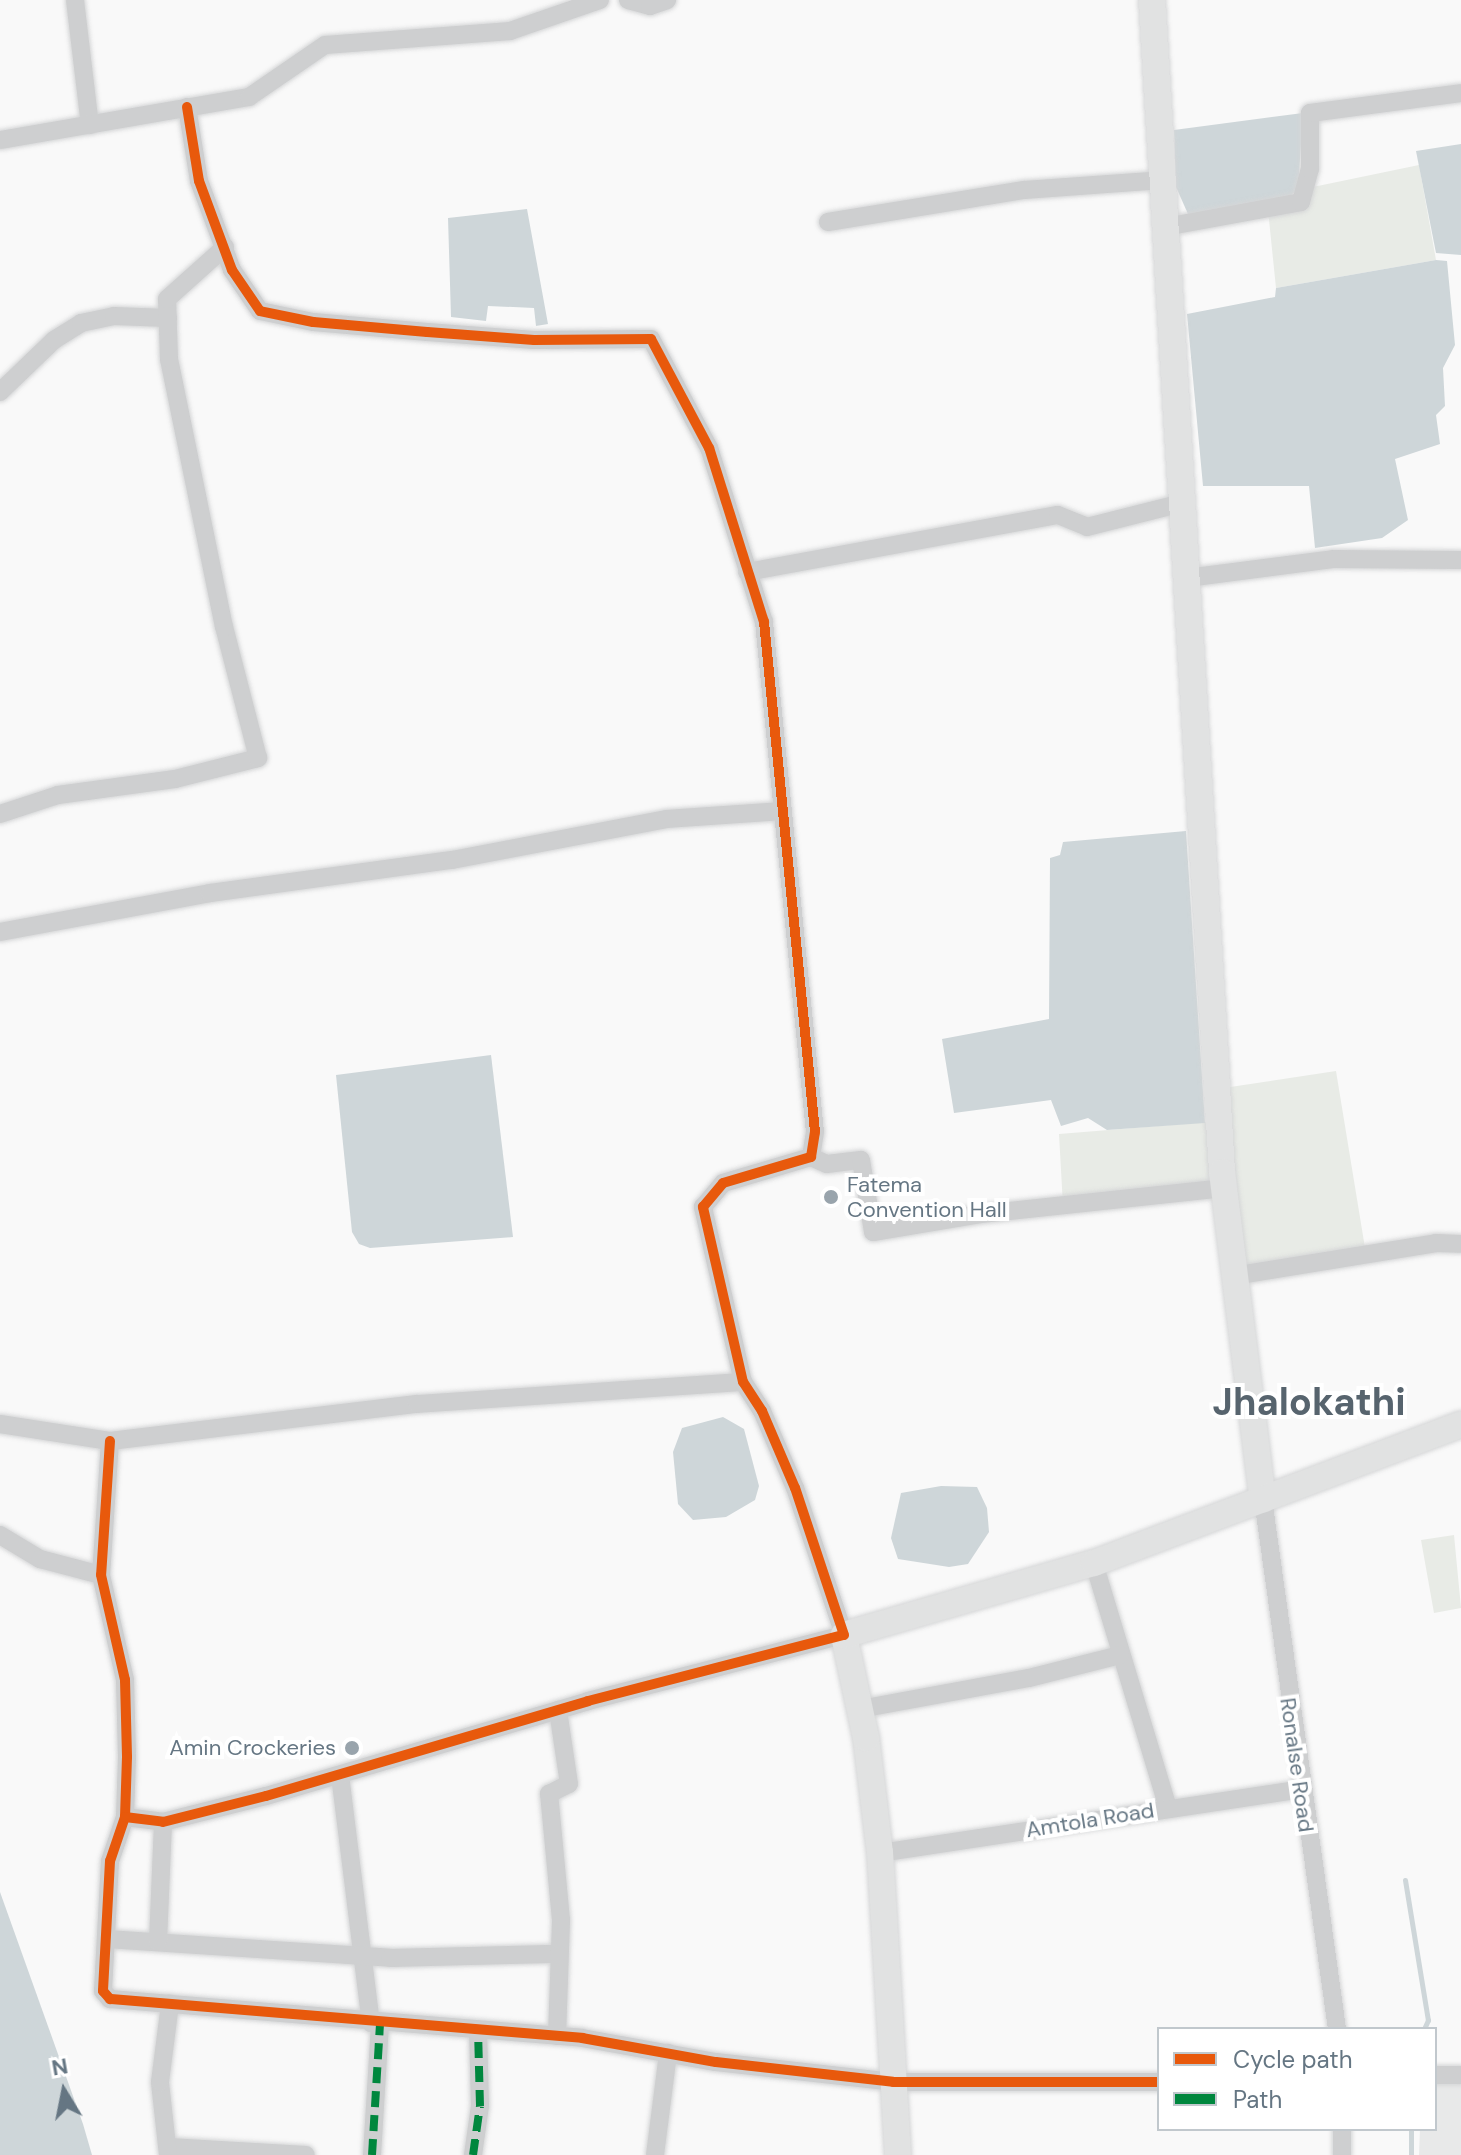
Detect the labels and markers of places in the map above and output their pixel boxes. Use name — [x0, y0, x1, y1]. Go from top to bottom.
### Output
place label: Fatema Convention Hall — [847, 1171, 1007, 1222]
marker: Fatema Convention Hall — [822, 1188, 840, 1206]
place label: Amin Crockeries — [169, 1735, 336, 1761]
marker: Amin Crockeries — [343, 1739, 361, 1757]

